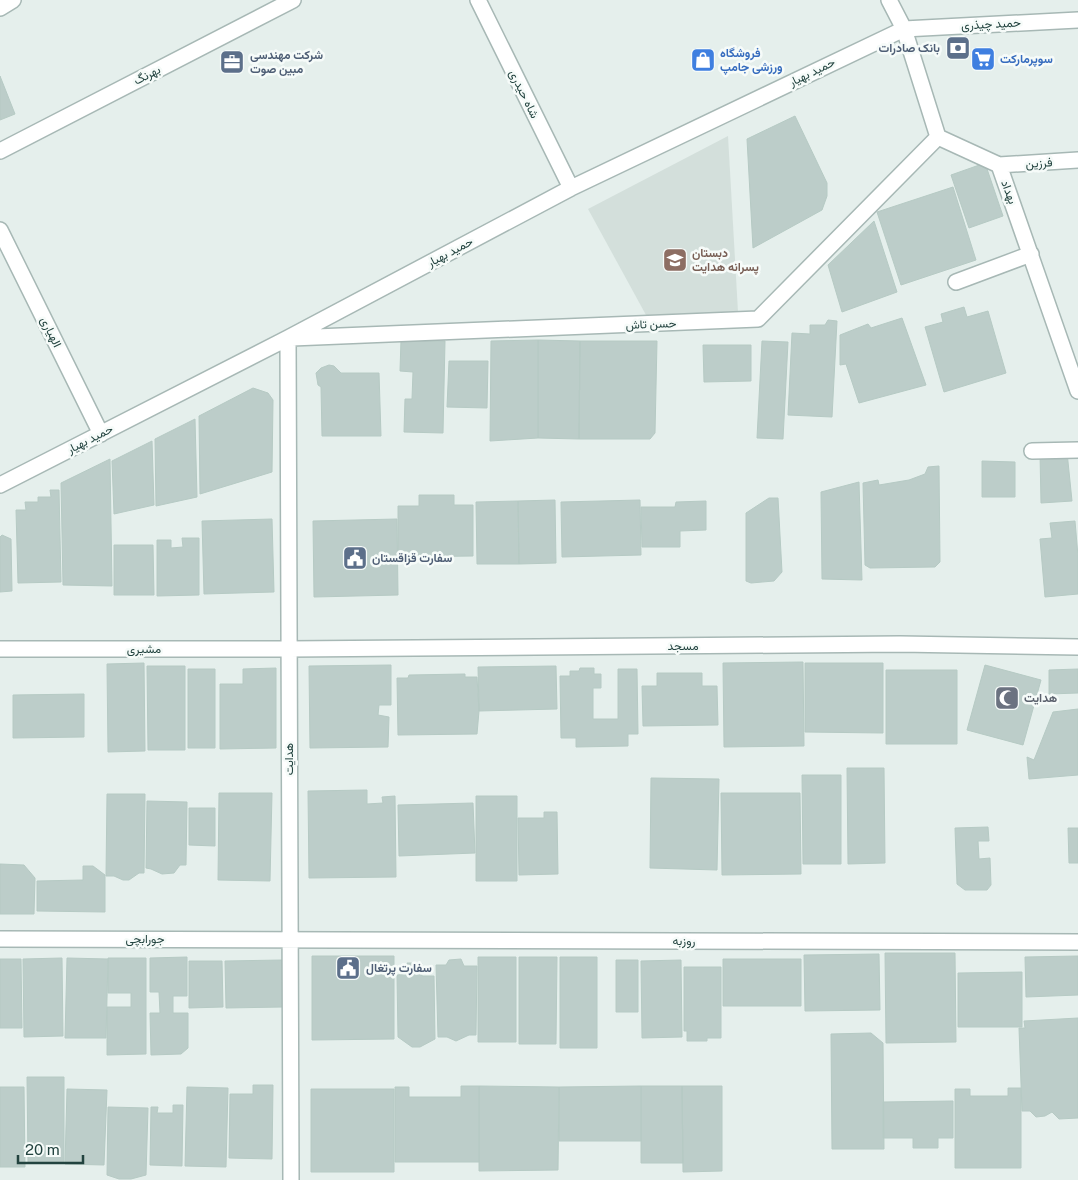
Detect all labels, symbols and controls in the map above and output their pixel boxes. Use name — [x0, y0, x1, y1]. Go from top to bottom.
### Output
street label: حمید چیذری — [961, 15, 1021, 34]
bank icon: بانک صادرات — [945, 35, 971, 61]
place label: بانک صادرات — [879, 41, 940, 56]
place label: فروشگاه ورزشی جامپ — [720, 46, 783, 75]
supermarket icon: سوپرمارکت — [970, 46, 996, 72]
shop icon: فروشگاه ورزشی جامپ — [690, 47, 716, 73]
place label: شرکت مهندسی مبین صوت — [250, 48, 324, 77]
office icon: شرکت مهندسی مبین صوت — [219, 49, 245, 75]
place label: سوپرمارکت — [1000, 52, 1053, 67]
street label: حمید بهیار — [786, 55, 838, 91]
street label: بهرنگ — [131, 62, 163, 88]
street label: شاه حیدری — [505, 67, 542, 121]
street label: فرزین — [1025, 155, 1053, 172]
street label: بهداد — [997, 178, 1020, 206]
street label: حمید بهیار — [424, 234, 476, 271]
place label: دبستان پسرانه هدایت — [692, 246, 759, 275]
school or university icon: دبستان پسرانه هدایت — [662, 247, 688, 273]
street label: الهیاری — [37, 314, 64, 350]
street label: حسن تاش — [625, 316, 677, 333]
street label: حمید بهیار — [64, 421, 116, 458]
public building icon: سفارت قزاقستان — [342, 545, 368, 571]
place label: سفارت قزاقستان — [372, 551, 453, 566]
street label: مسجد — [667, 639, 699, 653]
street label: مشیری — [127, 642, 161, 657]
mosque icon: هدایت — [994, 685, 1020, 711]
place label: هدایت — [1024, 691, 1057, 705]
street label: هدایت — [282, 743, 296, 775]
street label: جورابچی — [126, 932, 164, 947]
street label: روزبه — [673, 934, 695, 949]
public building icon: سفارت پرتغال — [335, 955, 361, 981]
place label: سفارت پرتغال — [366, 961, 432, 976]
scale bar — [18, 1132, 82, 1164]
text: 20 m — [25, 1141, 60, 1158]

